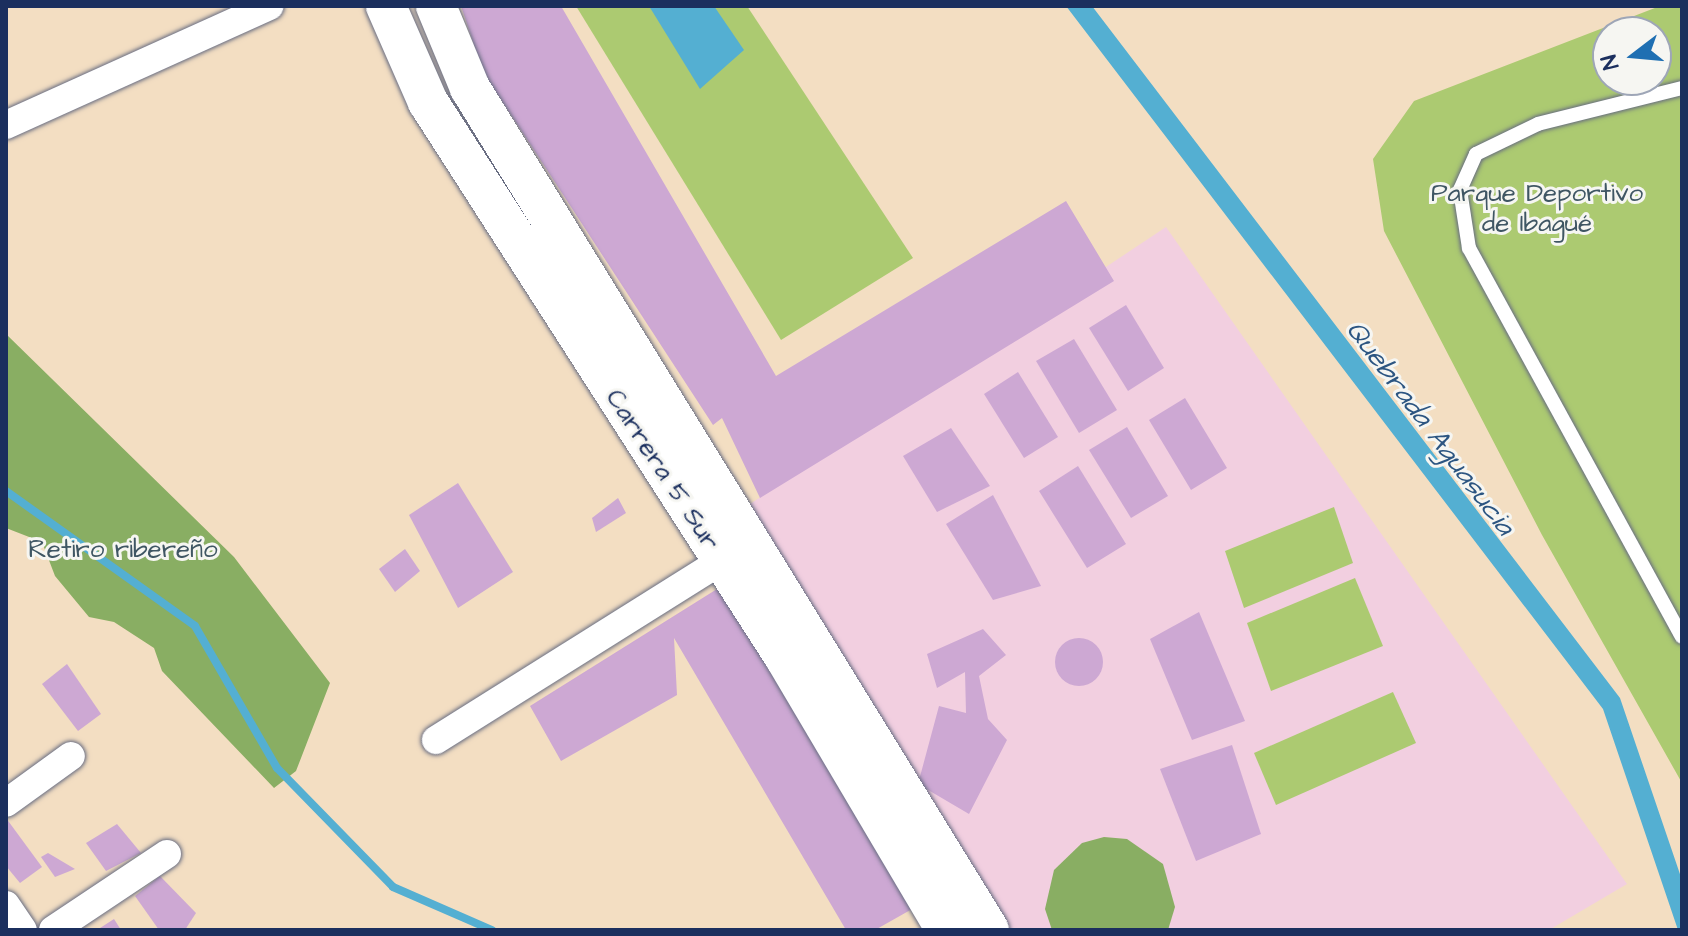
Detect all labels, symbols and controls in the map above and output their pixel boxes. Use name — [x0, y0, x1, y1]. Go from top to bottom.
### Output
north arrow — [1592, 16, 1672, 96]
text: N — [1594, 51, 1627, 73]
park label: Parque Deportivo de Ibagué — [1431, 178, 1643, 240]
water label: Quebrada Aguasucia — [1338, 314, 1522, 542]
street label: Carrera 5 Sur — [598, 384, 726, 556]
park label: Retiro ribereño — [28, 534, 218, 566]

